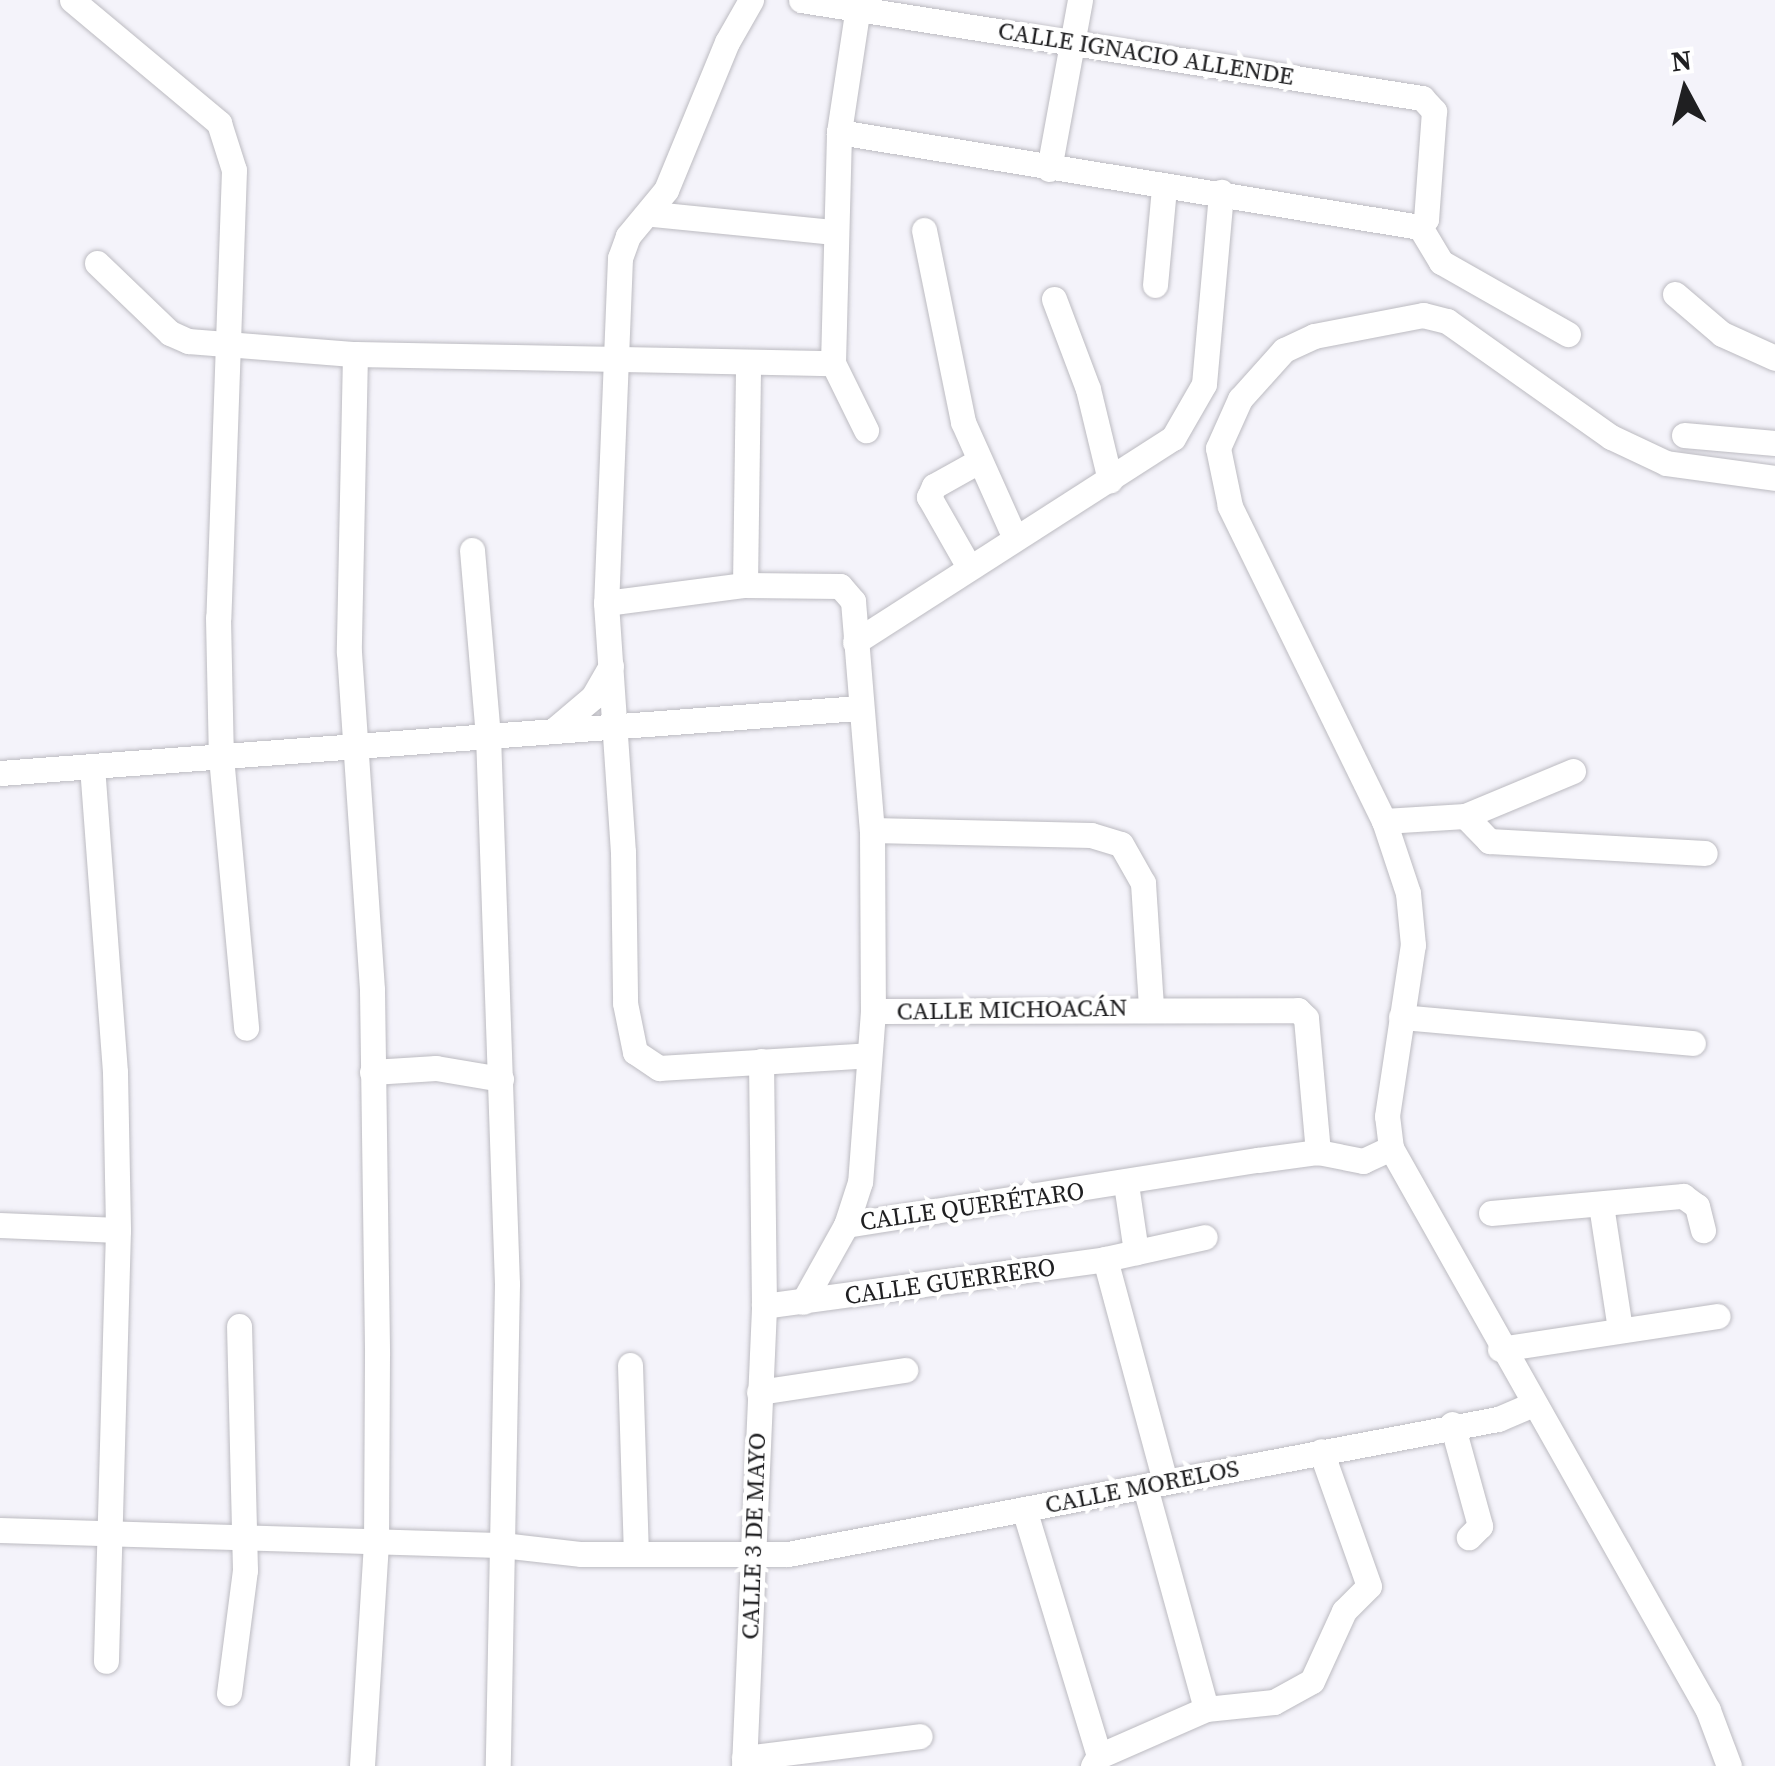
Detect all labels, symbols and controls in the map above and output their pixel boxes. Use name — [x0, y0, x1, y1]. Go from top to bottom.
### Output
street label: CALLE IGNACIO ALLENDE — [996, 15, 1296, 91]
north arrow — [1635, 40, 1735, 140]
text: N — [1669, 40, 1694, 80]
street label: CALLE MICHOACÁN — [896, 992, 1128, 1026]
street label: CALLE QUERÉTARO — [858, 1175, 1086, 1237]
street label: CALLE GUERRERO — [843, 1251, 1057, 1311]
street label: CALLE 3 DE MAYO — [734, 1432, 772, 1640]
street label: CALLE MORELOS — [1042, 1452, 1242, 1520]

